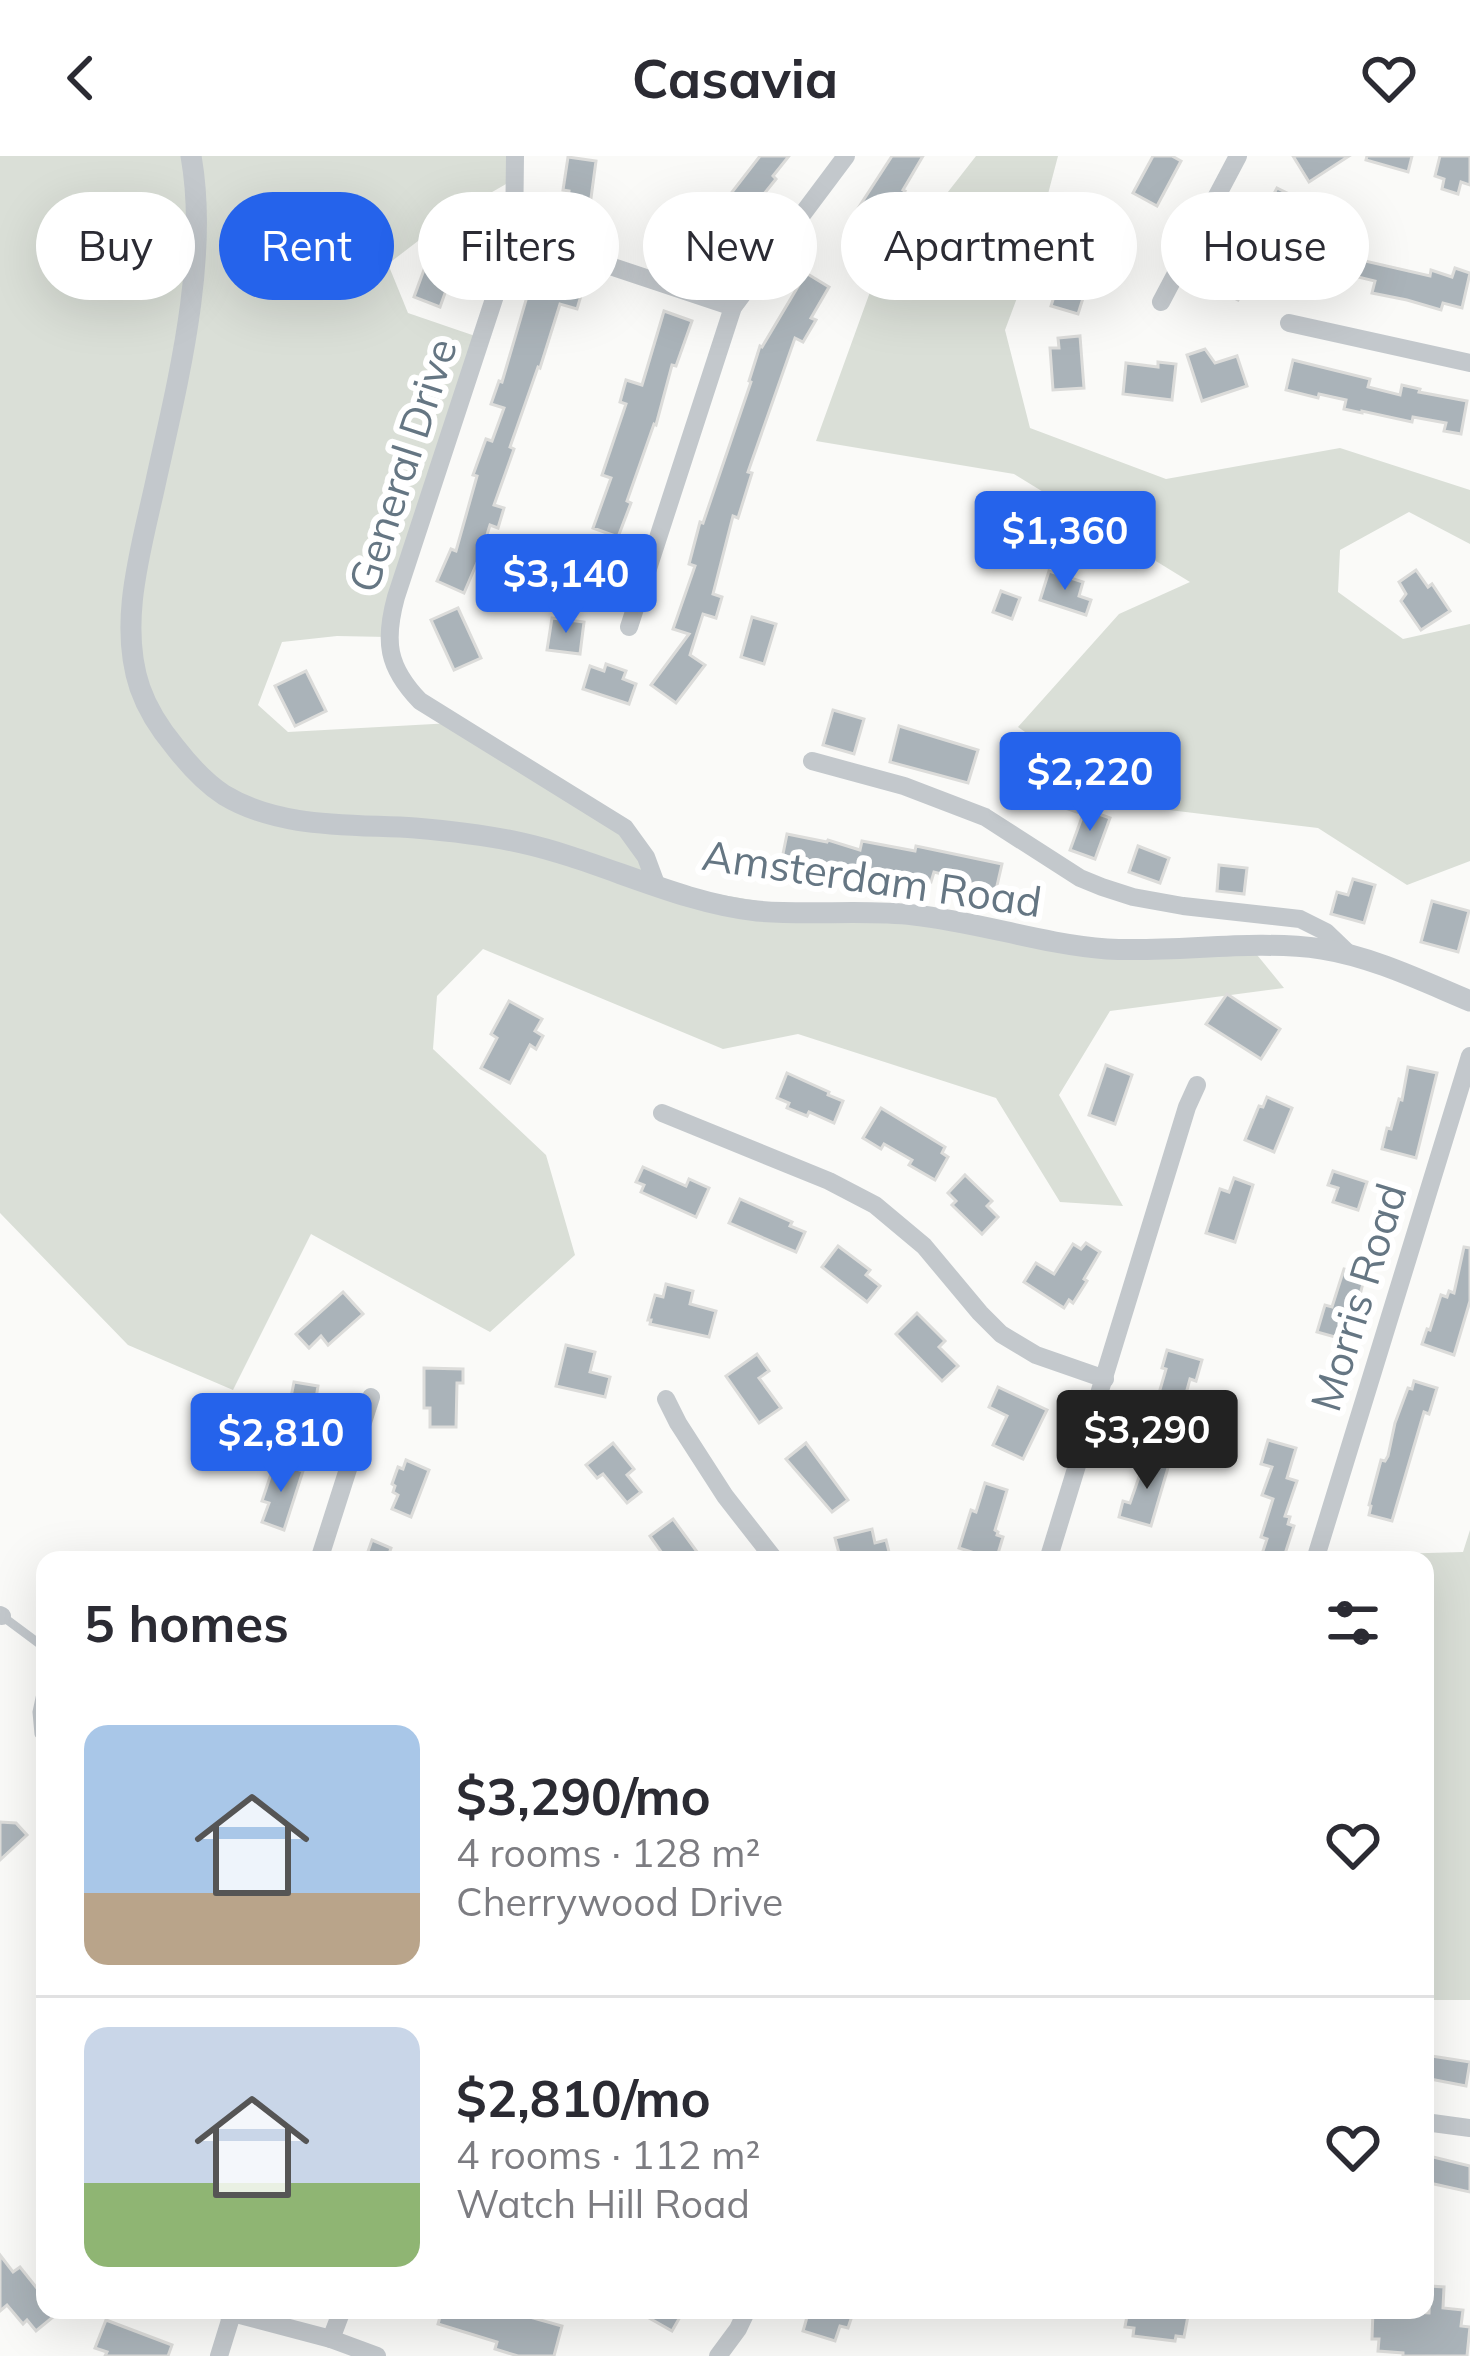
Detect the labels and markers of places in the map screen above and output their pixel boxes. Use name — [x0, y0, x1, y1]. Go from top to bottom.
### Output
pin: $1,360 — [967, 491, 1163, 593]
pin: $3,140 — [468, 534, 664, 636]
pin: $2,220 — [992, 732, 1188, 834]
pin: $3,290 — [1049, 1390, 1245, 1492]
pin: $2,810 — [183, 1393, 379, 1495]

